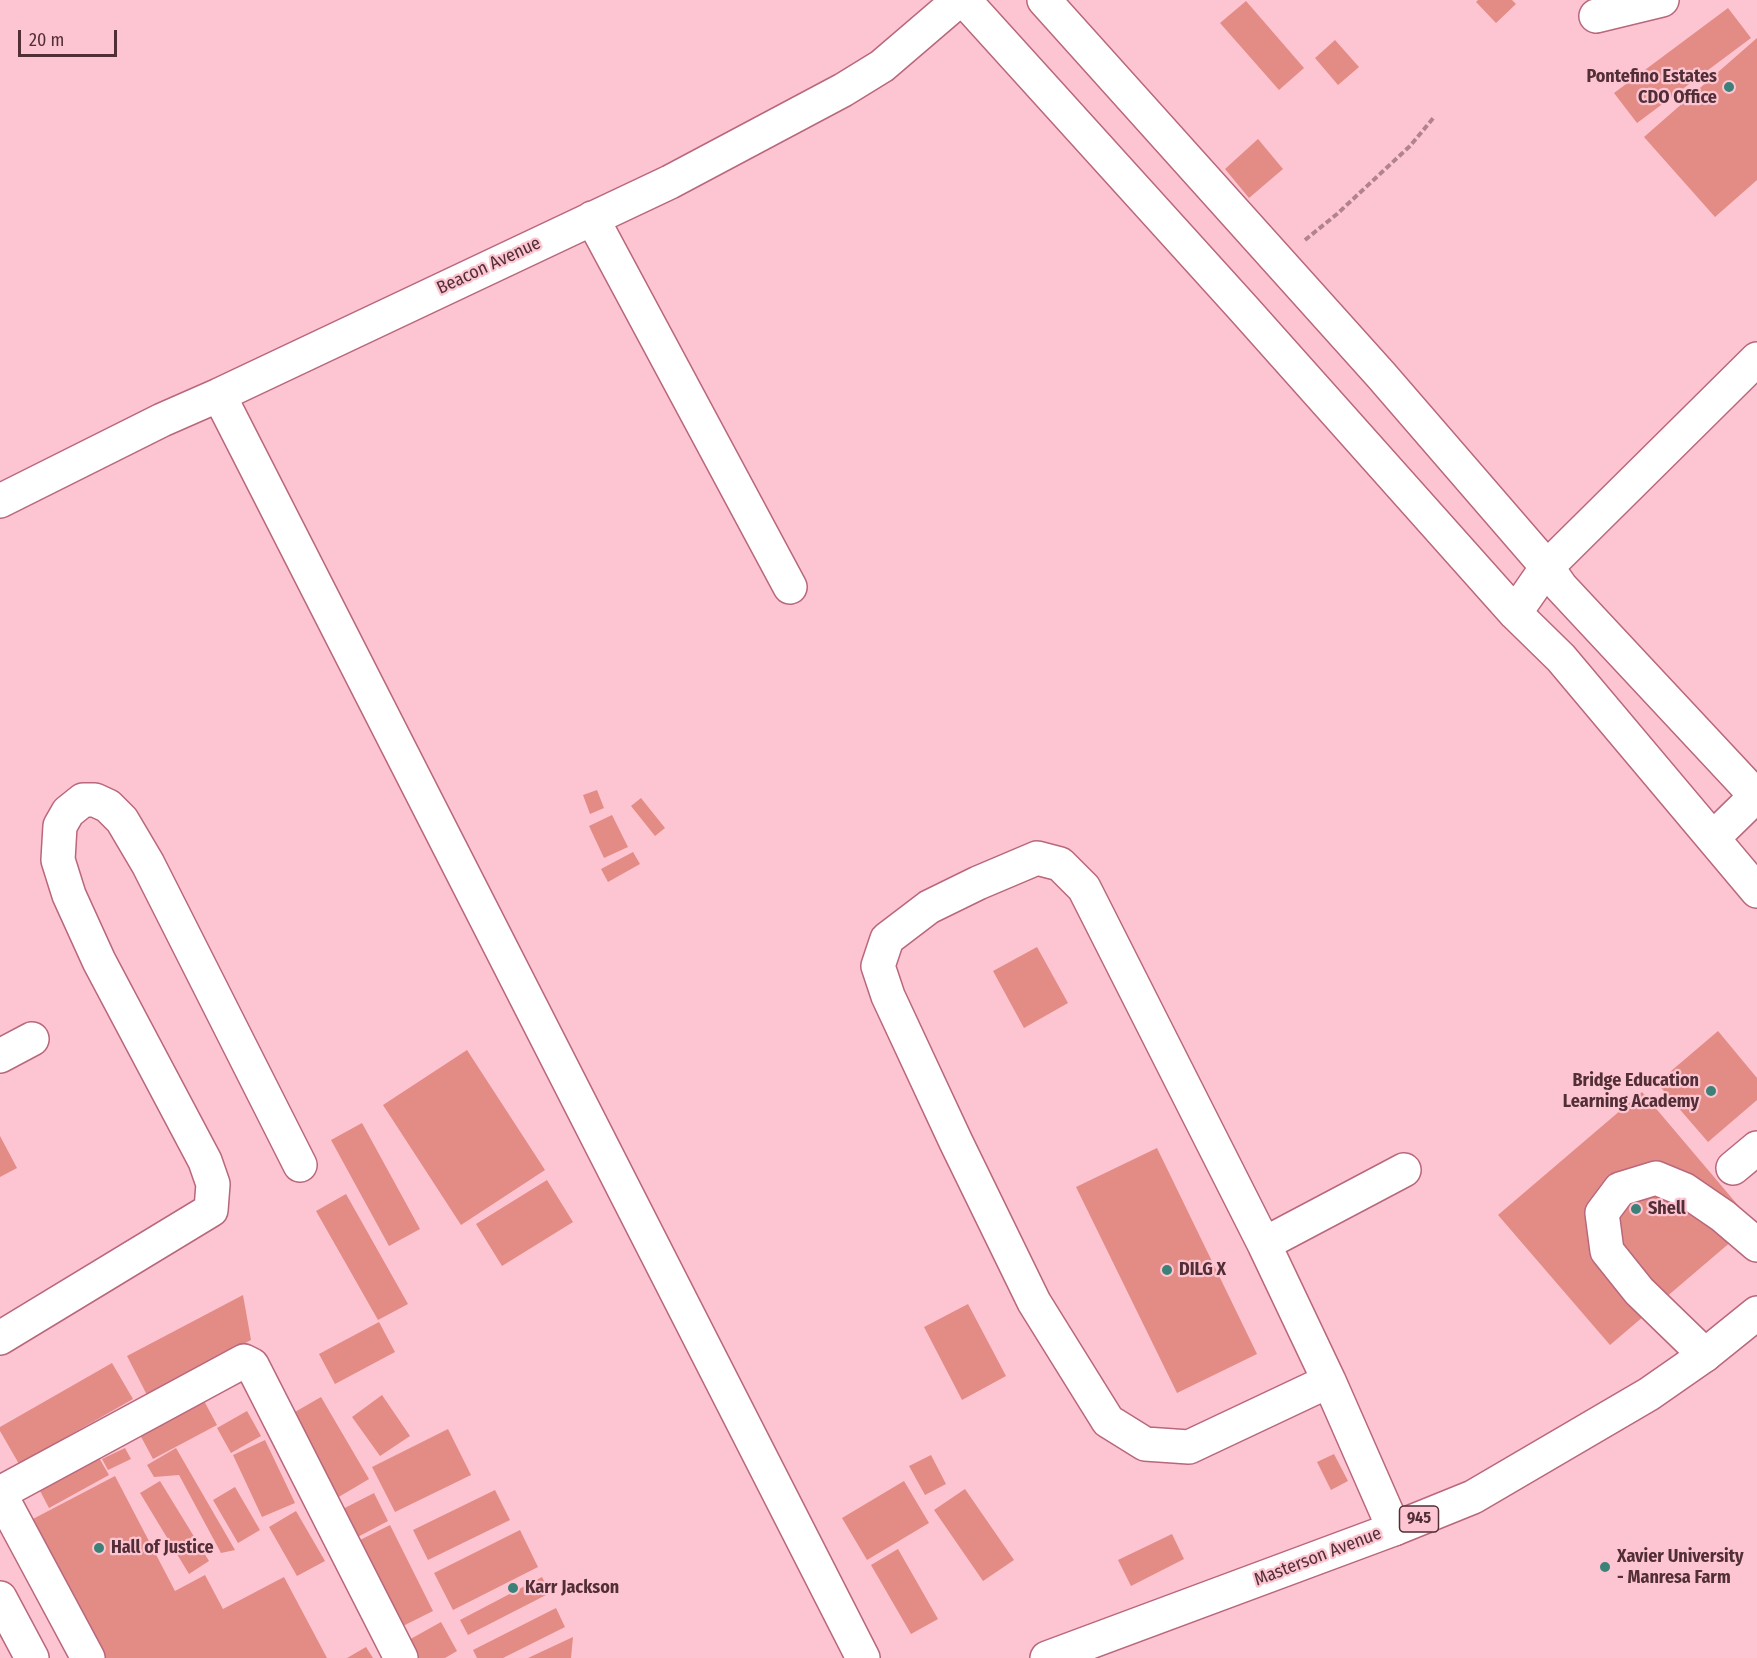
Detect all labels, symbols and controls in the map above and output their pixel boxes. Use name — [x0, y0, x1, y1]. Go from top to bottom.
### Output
scale bar — [21, 18, 120, 56]
text: 20 m — [29, 29, 64, 51]
place label: Pontefino Estates CDO Office — [1586, 66, 1717, 109]
marker: Pontefino Estates CDO Office — [1722, 80, 1736, 94]
street label: Beacon Avenue — [434, 233, 544, 299]
place label: Bridge Education Learning Academy — [1563, 1070, 1699, 1112]
marker: Bridge Education Learning Academy — [1704, 1084, 1718, 1098]
place label: Shell — [1648, 1198, 1686, 1220]
marker: Shell — [1629, 1202, 1643, 1216]
place label: DILG X — [1179, 1259, 1226, 1281]
marker: DILG X — [1160, 1263, 1174, 1277]
road number: 945 — [1400, 1506, 1438, 1532]
street label: Masterson Avenue — [1251, 1523, 1385, 1591]
place label: Hall of Justice — [111, 1537, 214, 1559]
marker: Hall of Justice — [92, 1541, 106, 1555]
place label: Xavier University - Manresa Farm — [1617, 1546, 1744, 1588]
marker: Xavier University - Manresa Farm — [1598, 1560, 1612, 1574]
place label: Karr Jackson — [525, 1577, 619, 1599]
marker: Karr Jackson — [506, 1581, 520, 1595]

